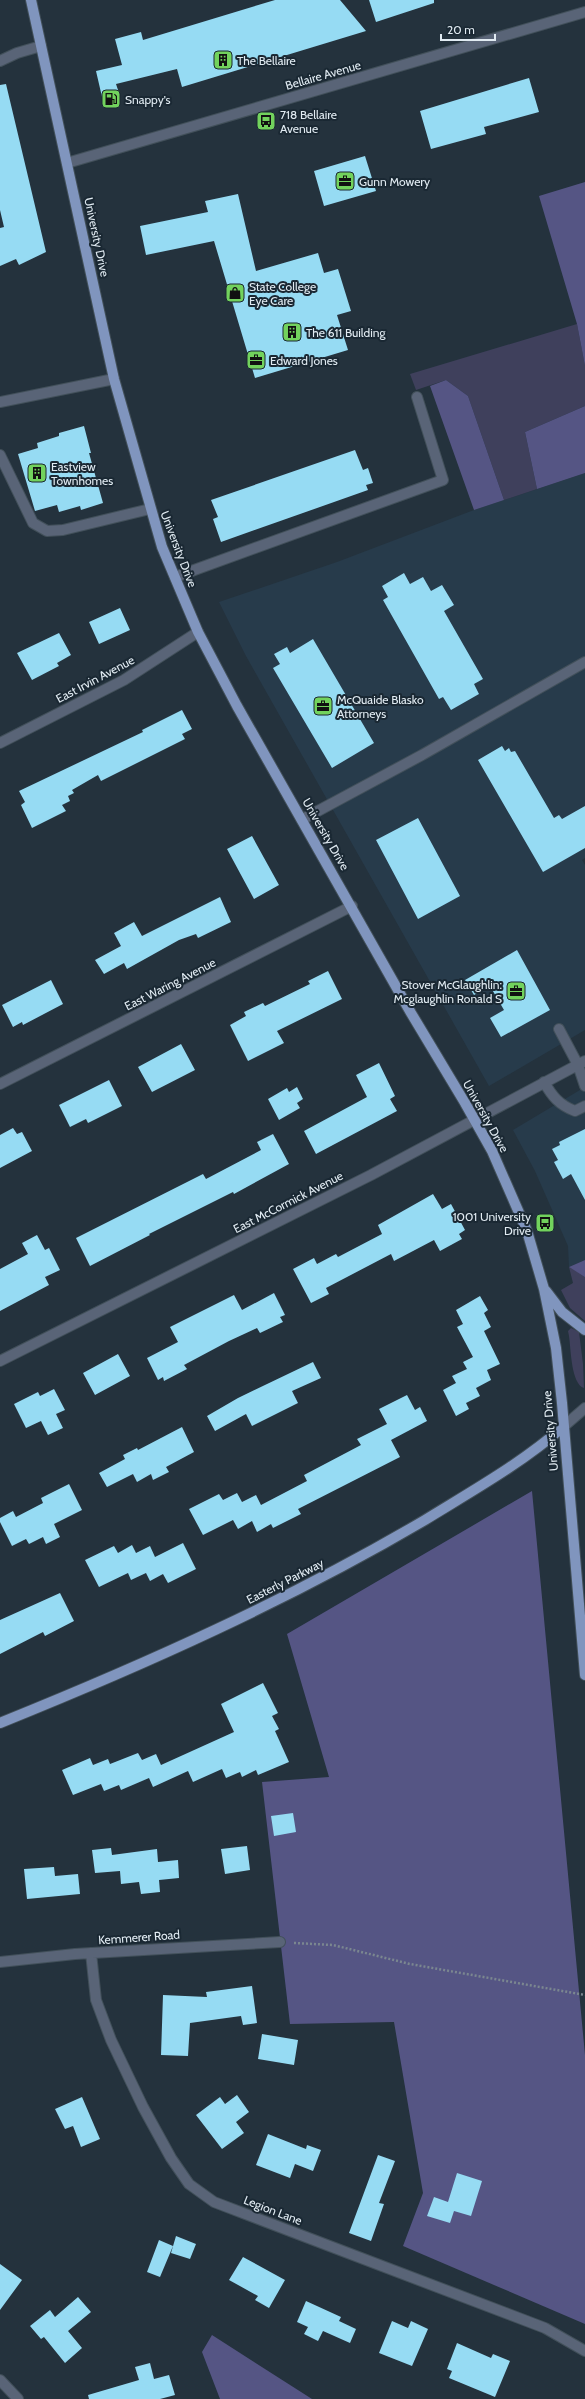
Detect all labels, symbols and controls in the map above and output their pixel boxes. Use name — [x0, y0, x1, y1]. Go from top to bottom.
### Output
scale bar — [441, 16, 495, 42]
text: 20 m — [447, 22, 475, 37]
building icon: The Bellaire — [212, 49, 234, 71]
place label: The Bellaire — [237, 53, 296, 68]
street label: Bellaire Avenue — [284, 57, 362, 93]
fuel station icon: Snappy's — [100, 88, 122, 110]
place label: Snappy's — [125, 92, 171, 107]
place label: 718 Bellaire Avenue — [280, 107, 337, 136]
bus stop icon: 718 Bellaire Avenue — [255, 110, 277, 132]
office icon: Gunn Mowery — [334, 170, 356, 192]
place label: Gunn Mowery — [359, 174, 430, 189]
street label: University Drive — [81, 196, 113, 278]
place label: State College Eye Care — [249, 279, 316, 308]
shop icon: State College Eye Care — [224, 282, 246, 304]
building icon: The 611 Building — [281, 321, 303, 343]
place label: The 611 Building — [306, 325, 387, 340]
office icon: Edward Jones — [245, 349, 267, 371]
place label: Edward Jones — [270, 353, 338, 368]
place label: Eastview Townhomes — [51, 459, 113, 488]
building icon: Eastview Townhomes — [26, 462, 48, 484]
street label: University Drive — [158, 509, 200, 589]
street label: East Irvin Avenue — [53, 652, 137, 706]
place label: McQuaide Blasko Attorneys — [337, 692, 424, 721]
office icon: McQuaide Blasko Attorneys — [312, 695, 334, 717]
street label: University Drive — [299, 795, 353, 873]
street label: East Waring Avenue — [122, 954, 218, 1014]
place label: Stover McGlaughlin: Mcglaughlin Ronald S — [394, 977, 502, 1006]
office icon: Stover McGlaughlin: Mcglaughlin Ronald S — [505, 980, 527, 1002]
street label: University Drive — [460, 1077, 512, 1155]
street label: East McCormick Avenue — [231, 1168, 345, 1236]
place label: 1001 University Drive — [453, 1209, 531, 1238]
bus stop icon: 1001 University Drive — [534, 1212, 556, 1234]
street label: University Drive — [539, 1390, 561, 1472]
street label: Easterly Parkway — [244, 1555, 326, 1607]
street label: Kemmerer Road — [98, 1927, 180, 1947]
street label: Legion Lane — [242, 2192, 304, 2228]

